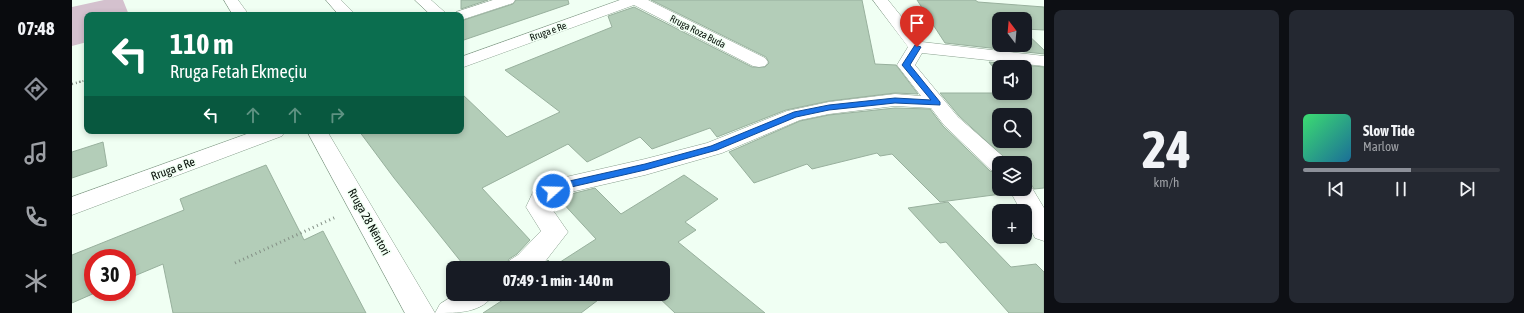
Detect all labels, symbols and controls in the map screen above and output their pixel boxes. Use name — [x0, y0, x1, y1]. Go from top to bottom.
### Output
pin — [900, 6, 934, 47]
icon: arrive — [906, 12, 928, 34]
north arrow — [992, 12, 1032, 52]
map controls — [992, 12, 1032, 244]
street label: Rruga Roza Buda — [668, 13, 728, 50]
text: 07:48 — [17, 18, 55, 39]
street label: Rruga e Re — [528, 20, 568, 43]
icon: left — [104, 28, 156, 80]
text: 110 m — [170, 28, 233, 60]
button: sound — [992, 60, 1032, 100]
text: Rruga Fetah Ekmeçiu — [170, 61, 307, 82]
icon: directions — [22, 75, 50, 103]
icon: left — [200, 104, 222, 126]
icon: ahead — [242, 104, 264, 126]
icon: ahead — [284, 104, 306, 126]
icon: right — [326, 104, 348, 126]
button: search — [992, 108, 1032, 148]
text: 24 — [1142, 119, 1191, 179]
text: Slow Tide — [1363, 122, 1415, 139]
icon: music — [22, 139, 50, 167]
text: Marlow — [1363, 139, 1399, 154]
street label: Rruga e Re — [149, 155, 197, 183]
button: layers — [992, 156, 1032, 196]
position arrow — [532, 170, 574, 212]
text: km/h — [1154, 175, 1179, 190]
icon: previous — [1325, 178, 1347, 200]
icon: pause — [1390, 178, 1412, 200]
icon: next — [1456, 178, 1478, 200]
street label: Rruga 28 Nëntori — [345, 186, 393, 258]
icon: phone — [22, 203, 50, 231]
button: + — [992, 204, 1032, 244]
speed limit sign: 30 — [84, 249, 136, 301]
icon: climate — [22, 267, 50, 295]
text: 07:49 · 1 min · 140 m — [503, 272, 613, 289]

